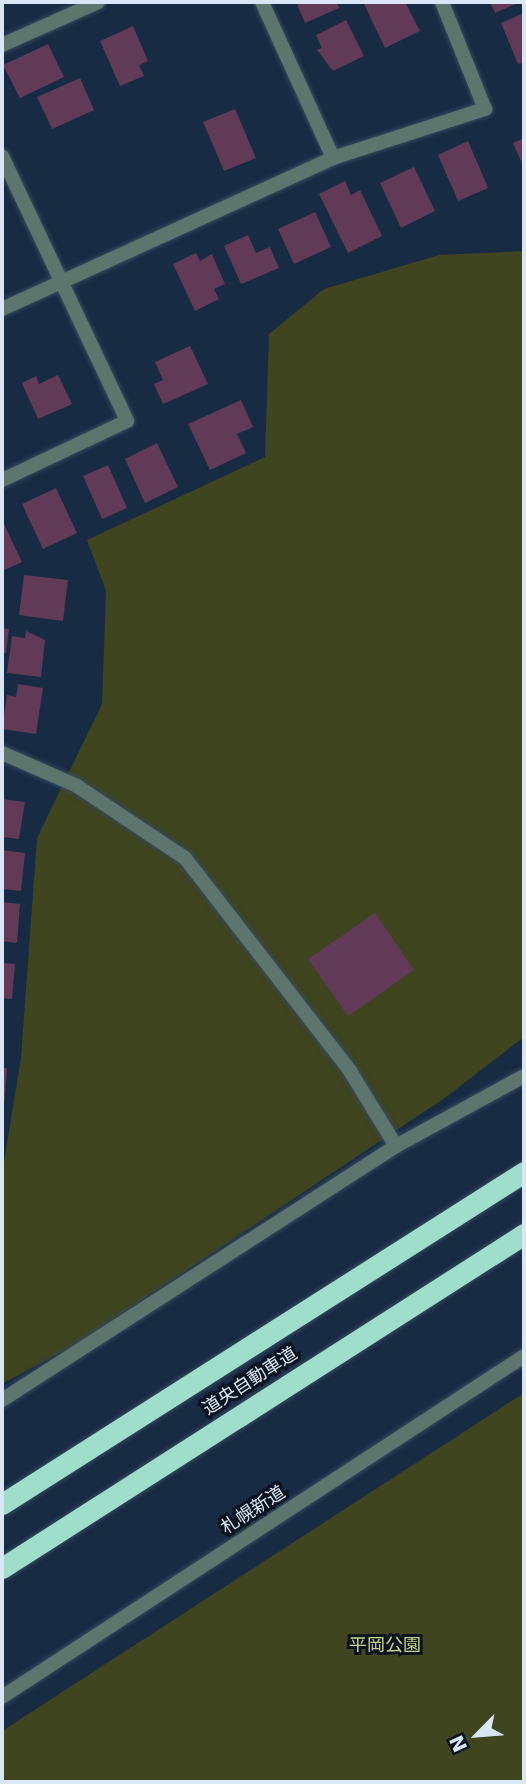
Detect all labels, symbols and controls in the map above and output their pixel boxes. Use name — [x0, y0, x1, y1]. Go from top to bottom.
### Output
street label: 道央自動車道 — [199, 1343, 301, 1419]
street label: 札幌新道 — [217, 1481, 289, 1539]
park label: 平岡公園 — [349, 1634, 421, 1656]
north arrow — [442, 1700, 512, 1770]
text: N — [445, 1732, 471, 1756]

